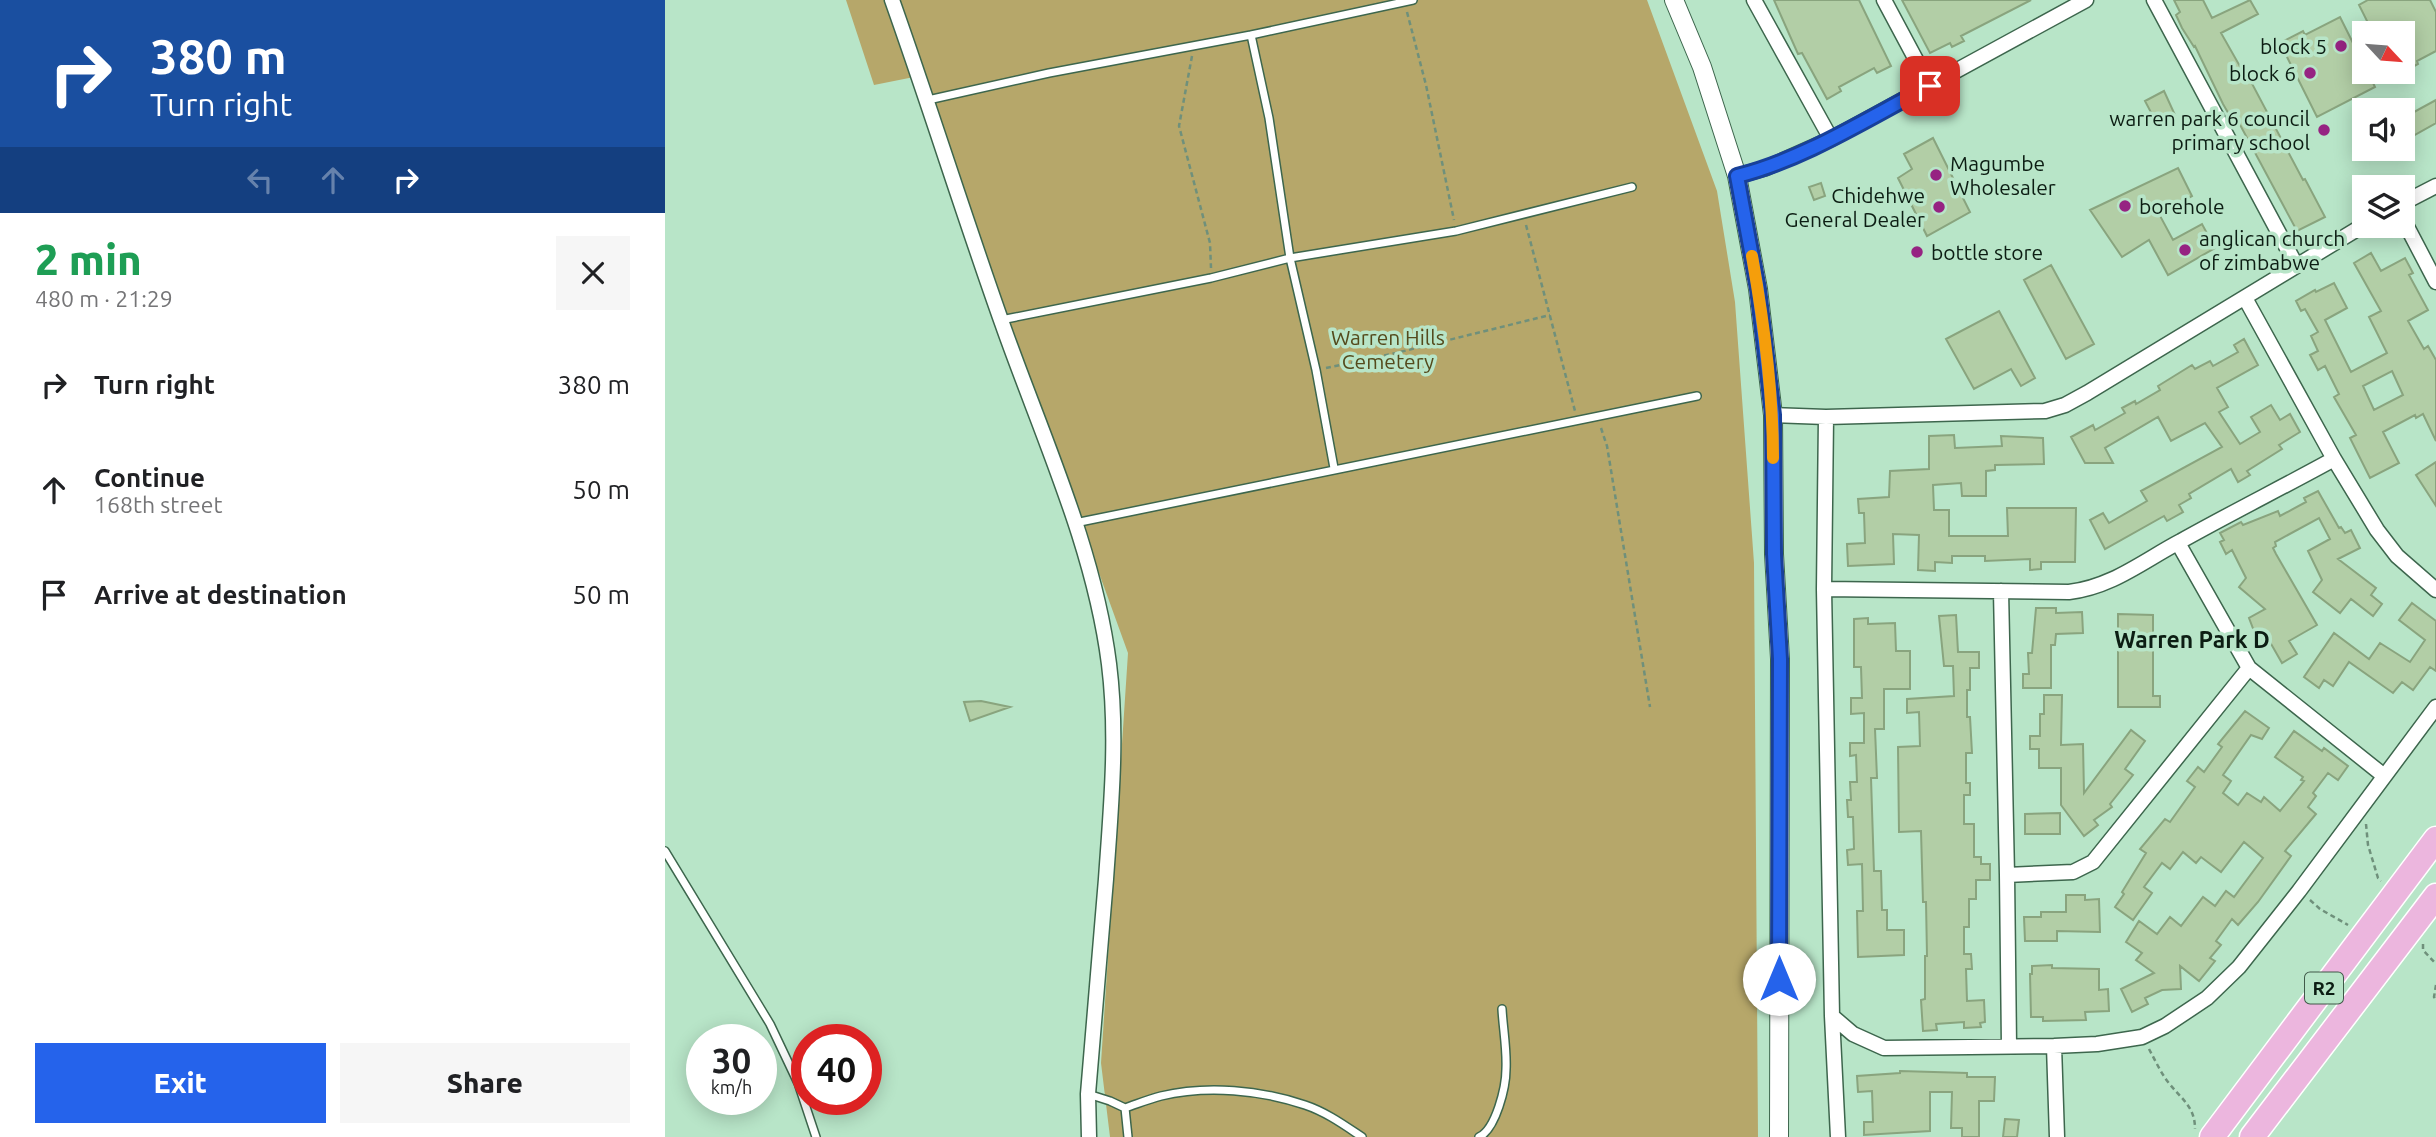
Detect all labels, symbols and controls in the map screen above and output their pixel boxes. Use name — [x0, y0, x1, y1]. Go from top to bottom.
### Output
north arrow — [2352, 21, 2415, 84]
map controls — [2352, 21, 2415, 238]
icon: right — [35, 28, 126, 119]
text: 380 m — [150, 28, 287, 83]
place label: block 5 — [2260, 34, 2327, 58]
marker: block 5 — [2333, 38, 2349, 54]
pin — [1900, 56, 1960, 116]
place label: block 6 — [2229, 61, 2296, 85]
marker: block 6 — [2302, 65, 2318, 81]
icon: arrive — [1911, 67, 1949, 105]
text: Turn right — [150, 86, 292, 122]
button: sound — [2352, 98, 2415, 161]
place label: warren park 6 council primary school — [2109, 106, 2310, 154]
marker: warren park 6 council primary school — [2316, 122, 2332, 138]
place label: Magumbe Wholesaler — [1950, 151, 2056, 199]
icon: left — [241, 161, 279, 199]
icon: ahead — [314, 161, 352, 199]
icon: right — [387, 161, 425, 199]
marker: Magumbe Wholesaler — [1928, 167, 1944, 183]
button: layers — [2352, 175, 2415, 238]
place label: Chidehwe General Dealer — [1785, 183, 1925, 231]
place label: borehole — [2139, 194, 2224, 218]
marker: borehole — [2117, 198, 2133, 214]
marker: Chidehwe General Dealer — [1931, 199, 1947, 215]
place label: anglican church of zimbabwe — [2199, 226, 2345, 274]
text: 2 min — [35, 236, 142, 283]
button: close — [556, 236, 630, 310]
place label: bottle store — [1931, 240, 2043, 264]
marker: anglican church of zimbabwe — [2177, 242, 2193, 258]
marker: bottle store — [1909, 244, 1925, 260]
text: 480 m · 21:29 — [35, 286, 173, 311]
park label: Warren Hills Cemetery — [1331, 325, 1445, 373]
icon: right — [35, 366, 73, 404]
text: Turn right — [94, 370, 215, 399]
text: 380 m — [558, 370, 630, 399]
text: Continue — [94, 463, 205, 492]
icon: ahead — [35, 471, 73, 509]
text: 50 m — [572, 475, 630, 504]
text: 168th street — [94, 492, 223, 517]
icon: arrive — [35, 576, 73, 614]
text: Arrive at destination — [94, 580, 347, 609]
text: 50 m — [572, 580, 630, 609]
district label: Warren Park D — [2114, 627, 2270, 652]
position arrow — [1742, 942, 1816, 1016]
road number: R2 — [2305, 972, 2343, 1004]
speed limit sign: 40 — [791, 1024, 882, 1115]
text: 30 — [712, 1040, 751, 1080]
button: Exit — [35, 1043, 326, 1123]
button: Share — [340, 1043, 630, 1123]
text: km/h — [711, 1077, 752, 1097]

